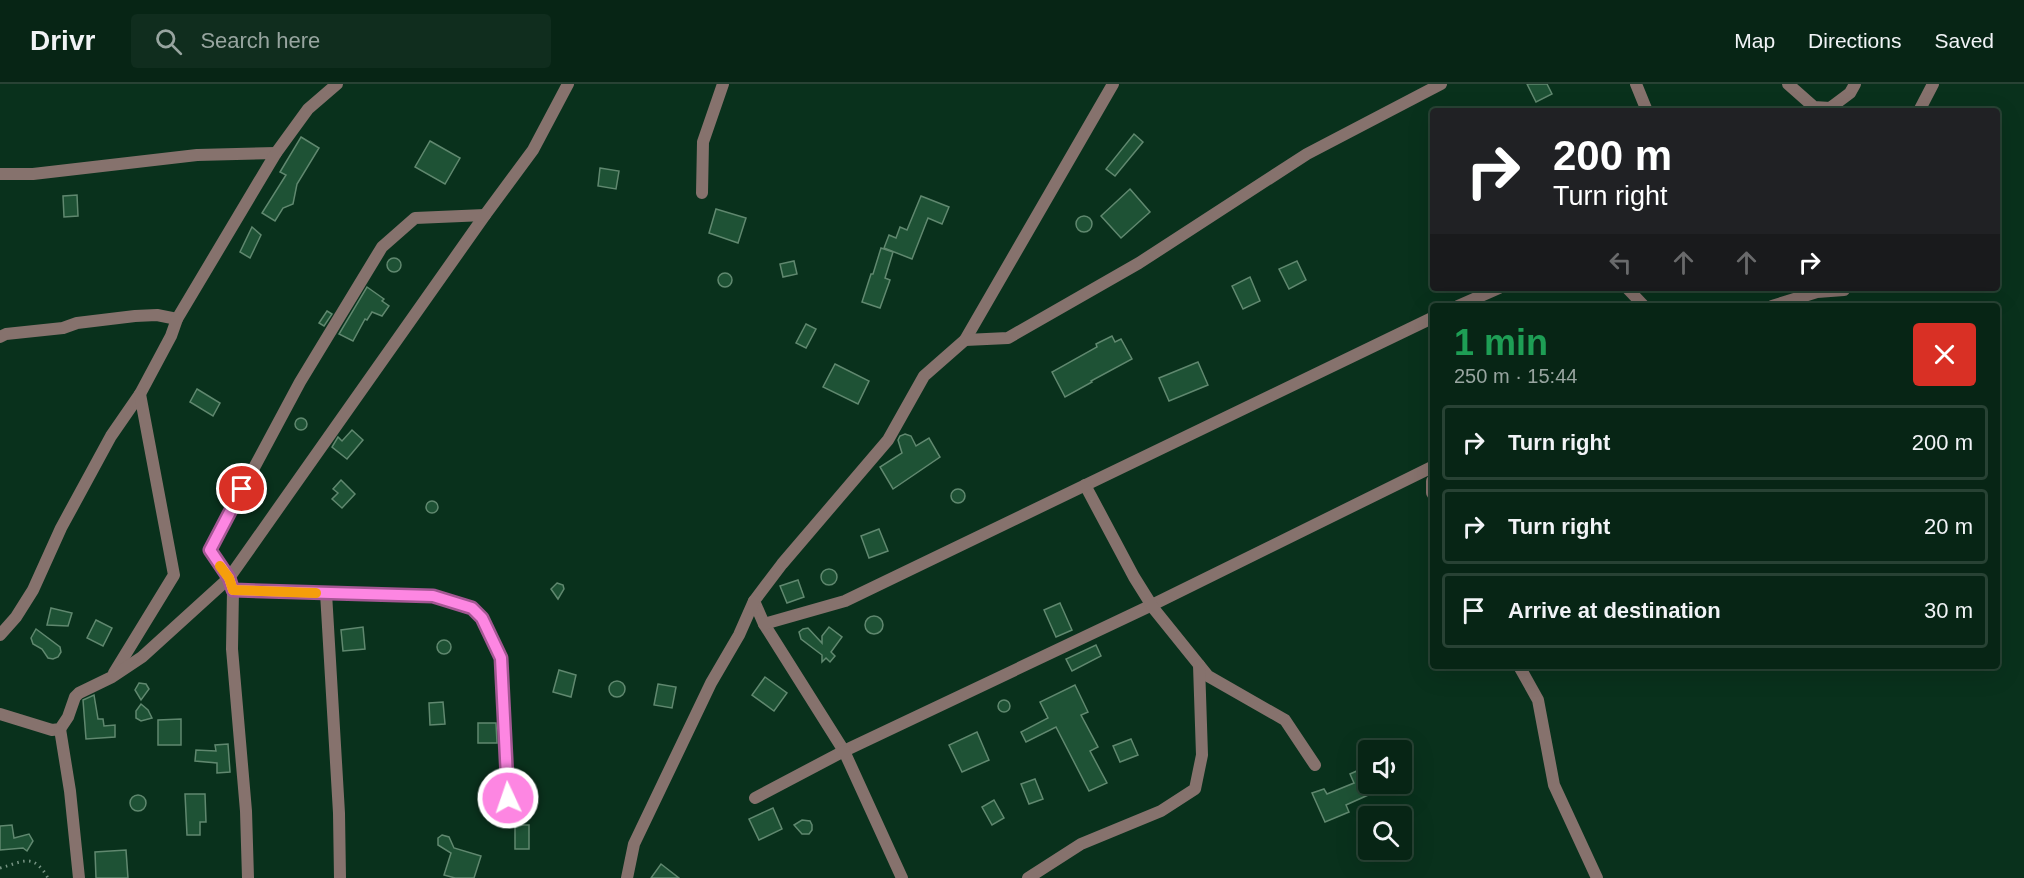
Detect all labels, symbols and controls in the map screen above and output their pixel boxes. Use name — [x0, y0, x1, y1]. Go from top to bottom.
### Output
search box — [131, 14, 551, 68]
text: Drivr — [30, 25, 95, 56]
icon: search — [152, 25, 185, 58]
text: Search here — [200, 28, 320, 53]
text: Map — [1734, 29, 1775, 52]
text: Directions — [1808, 29, 1901, 52]
text: Saved — [1934, 29, 1994, 52]
icon: right — [1454, 132, 1532, 210]
text: 200 m — [1553, 132, 1672, 179]
text: Turn right — [1553, 181, 1668, 211]
icon: left — [1604, 246, 1637, 279]
icon: ahead — [1667, 246, 1700, 279]
icon: ahead — [1730, 246, 1763, 279]
icon: right — [1793, 246, 1826, 279]
text: 1 min — [1454, 322, 1548, 363]
button: close — [1913, 323, 1976, 386]
text: 250 m · 15:44 — [1454, 365, 1577, 387]
icon: right — [1457, 426, 1490, 459]
text: Turn right — [1508, 430, 1610, 455]
text: 200 m — [1912, 430, 1973, 455]
pin — [216, 463, 267, 514]
icon: arrive — [225, 472, 258, 505]
icon: right — [1457, 510, 1490, 543]
text: Turn right — [1508, 514, 1610, 539]
text: 20 m — [1924, 514, 1973, 539]
icon: arrive — [1457, 594, 1490, 627]
text: Arrive at destination — [1508, 598, 1721, 623]
text: 30 m — [1924, 598, 1973, 623]
map controls — [1358, 740, 1412, 860]
button: sound — [1358, 740, 1412, 794]
position arrow — [476, 766, 540, 830]
button: search — [1358, 806, 1412, 860]

